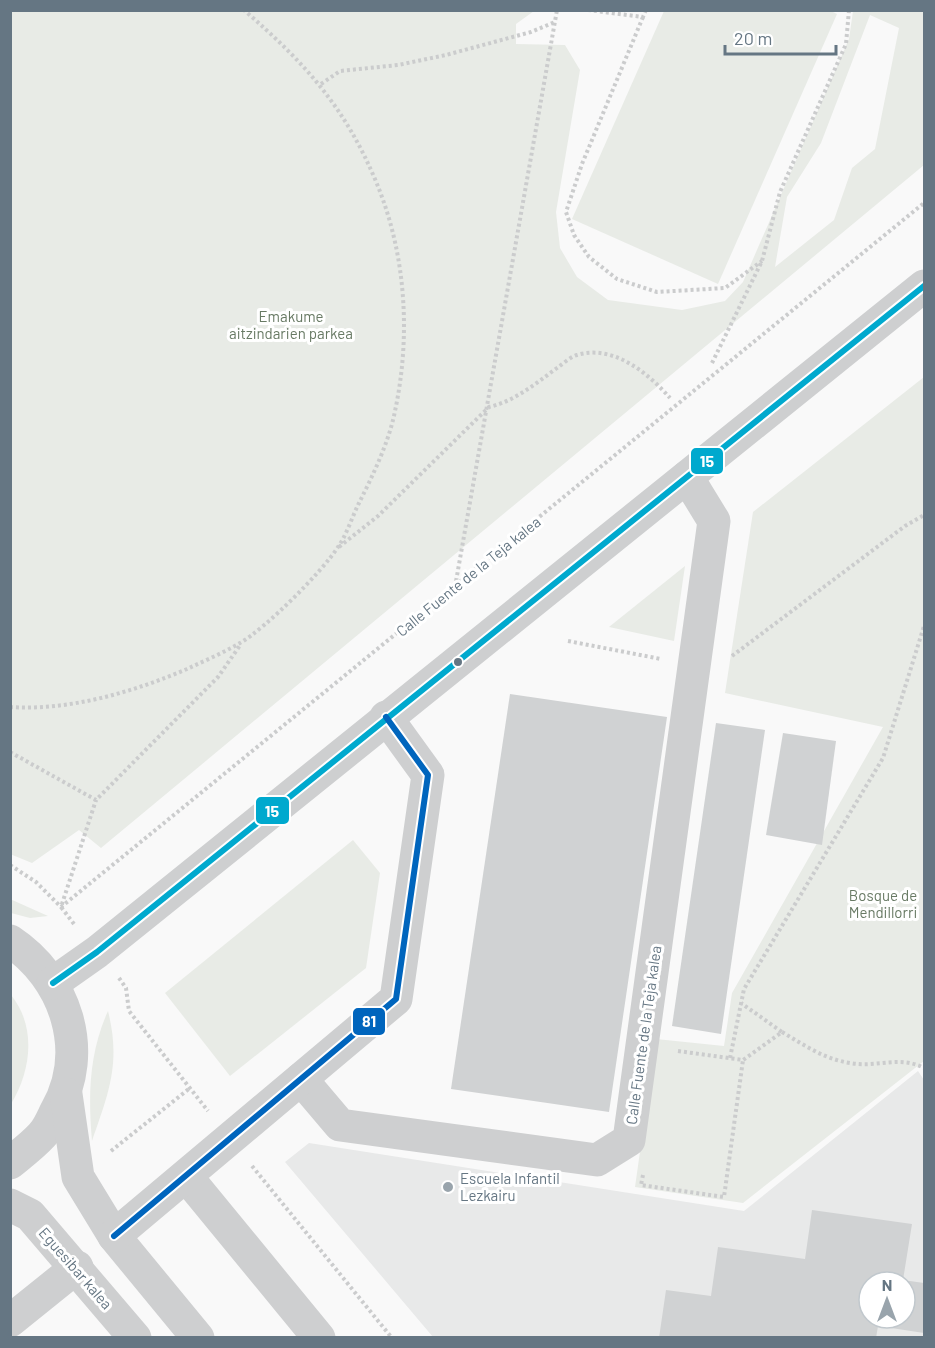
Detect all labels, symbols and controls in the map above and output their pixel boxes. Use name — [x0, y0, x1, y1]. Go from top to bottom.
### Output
scale bar — [725, 18, 836, 56]
text: 20 m — [734, 27, 772, 49]
park label: Emakume aitzindarien parkea — [229, 307, 353, 342]
line badge: 15 — [690, 447, 724, 475]
text: 15 — [700, 451, 715, 470]
street label: Calle Fuente de la Teja kalea — [392, 512, 544, 640]
unlabelled marker — [452, 656, 464, 668]
line badge: 15 — [255, 796, 290, 825]
text: 15 — [265, 801, 280, 820]
park label: Bosque de Mendillorri — [849, 886, 917, 921]
street label: Calle Fuente de la Teja kalea — [622, 944, 664, 1126]
line badge: 81 — [352, 1007, 386, 1036]
text: 81 — [362, 1011, 376, 1030]
place label: Escuela Infantil Lezkairu — [460, 1169, 560, 1204]
marker: Escuela Infantil Lezkairu — [441, 1180, 455, 1194]
street label: Eguesibar kalea — [36, 1223, 116, 1313]
north arrow — [857, 1270, 917, 1330]
text: N — [882, 1275, 892, 1294]

